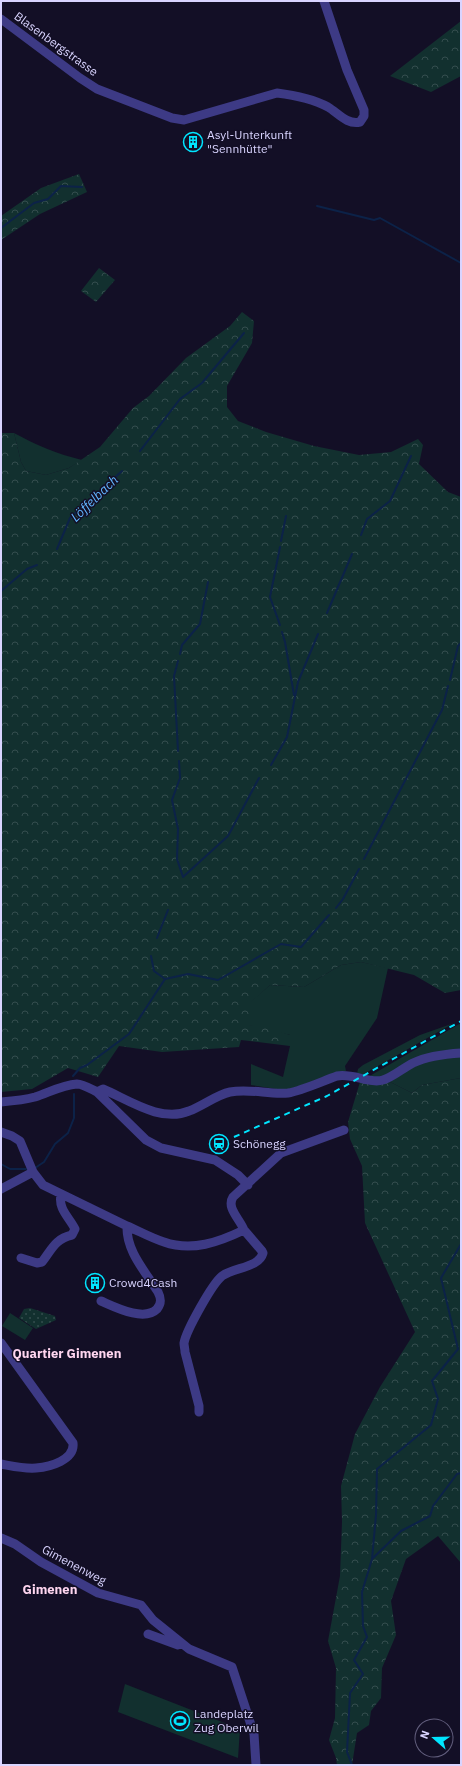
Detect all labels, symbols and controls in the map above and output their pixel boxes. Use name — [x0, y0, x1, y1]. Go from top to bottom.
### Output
street label: Blasenbergstrasse — [12, 8, 101, 79]
place label: Asyl-Unterkunft "Sennhütte" — [207, 127, 292, 156]
building icon: Asyl-Unterkunft "Sennhütte" — [182, 131, 204, 153]
water label: Löffelbach — [67, 471, 122, 525]
station icon: Schönegg — [208, 1133, 230, 1155]
place label: Schönegg — [233, 1136, 286, 1151]
building icon: Crowd4Cash — [84, 1272, 106, 1294]
place label: Crowd4Cash — [109, 1275, 177, 1290]
district label: Quartier Gimenen — [13, 1345, 121, 1362]
street label: Gimenenweg — [39, 1542, 109, 1588]
district label: Gimenen — [23, 1581, 77, 1597]
place label: Landeplatz Zug Oberwil — [194, 1706, 259, 1735]
sports icon: Landeplatz Zug Oberwil — [169, 1710, 191, 1732]
north arrow — [414, 1718, 454, 1758]
text: N — [417, 1728, 433, 1741]

